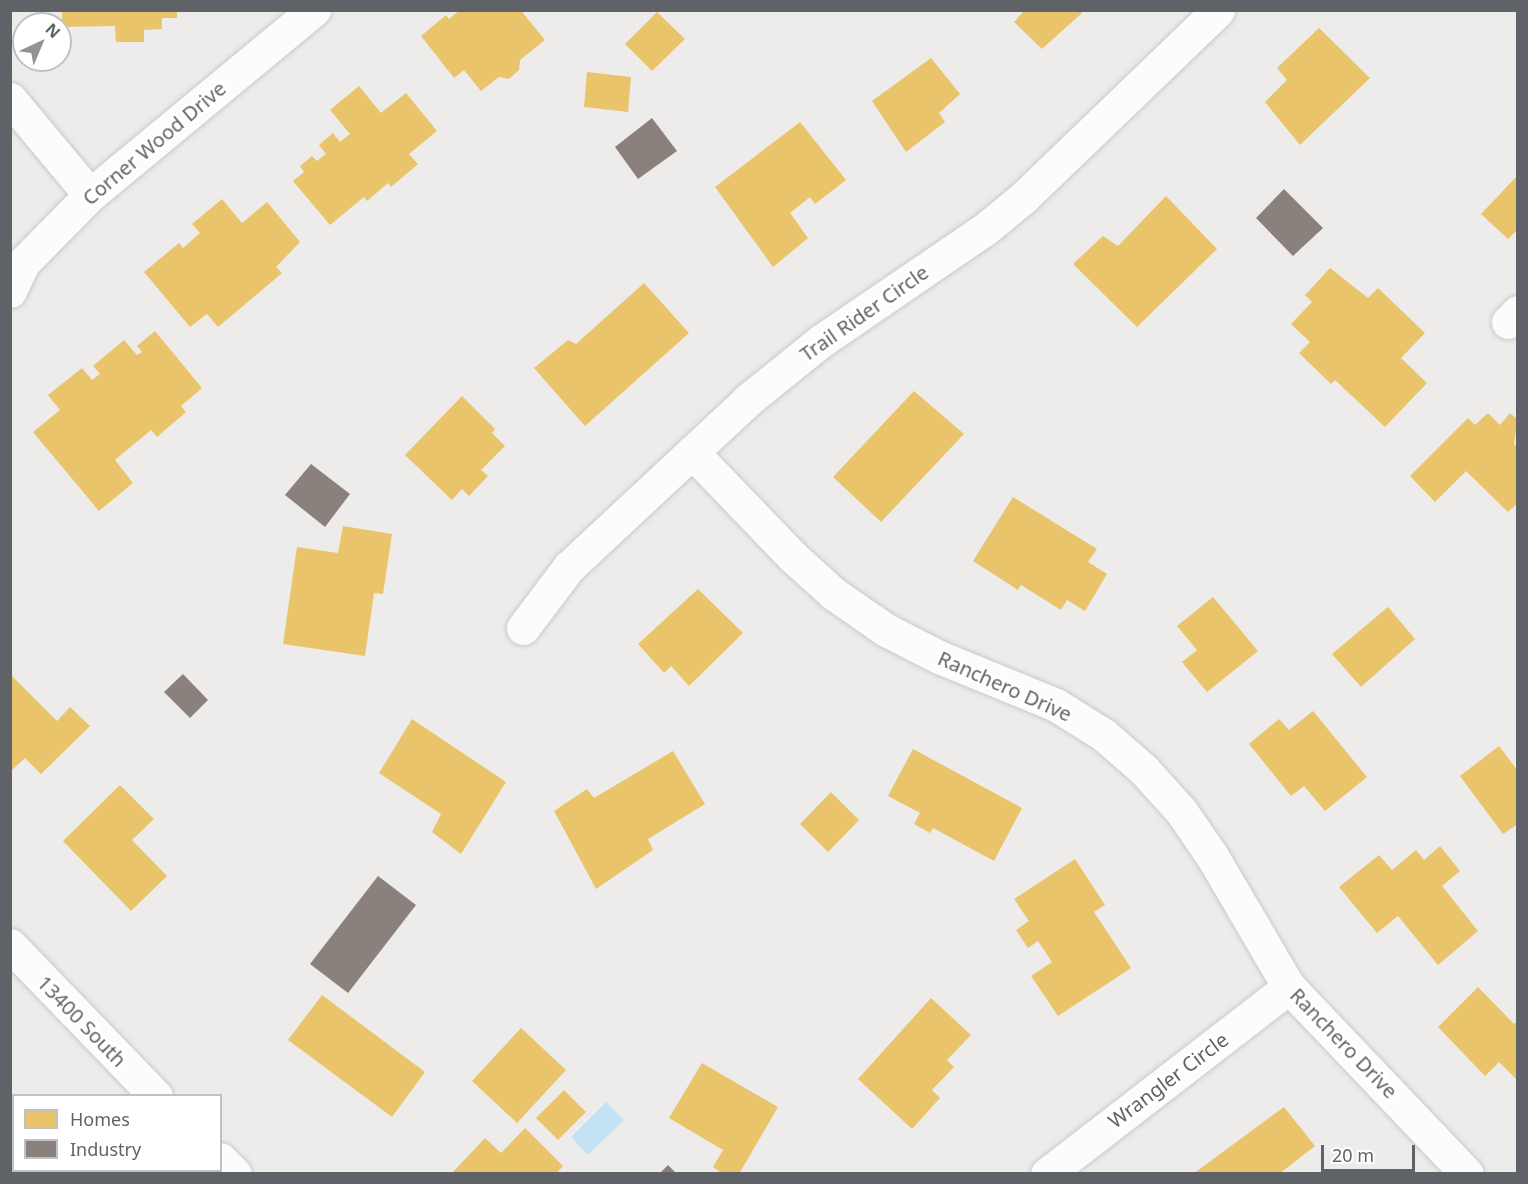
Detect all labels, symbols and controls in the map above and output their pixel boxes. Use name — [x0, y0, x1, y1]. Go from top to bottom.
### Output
north arrow — [12, 12, 72, 72]
text: N — [41, 18, 65, 43]
street label: Corner Wood Drive — [78, 76, 230, 210]
street label: Trail Rider Circle — [795, 260, 933, 366]
street label: Ranchero Drive — [934, 646, 1076, 726]
street label: 13400 South — [33, 970, 131, 1072]
street label: Ranchero Drive — [1285, 983, 1403, 1103]
street label: Wrangler Circle — [1103, 1027, 1233, 1133]
legend — [12, 1094, 222, 1172]
text: Homes — [70, 1107, 130, 1131]
scale bar — [1324, 1133, 1418, 1171]
text: Industry — [70, 1137, 141, 1161]
text: 20 m — [1332, 1143, 1374, 1167]

